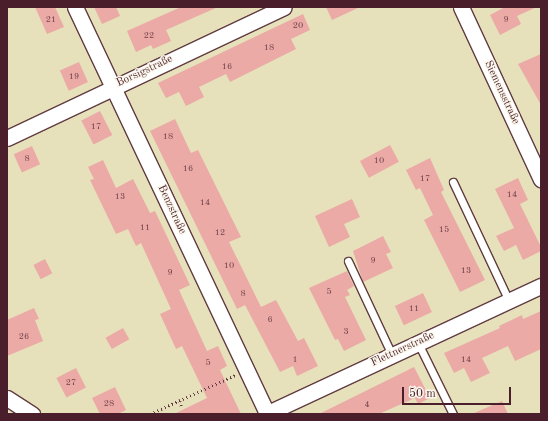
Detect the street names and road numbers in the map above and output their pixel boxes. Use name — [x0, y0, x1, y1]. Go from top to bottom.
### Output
street label: Borsigstraße — [115, 53, 175, 91]
street label: Siemensstraße — [480, 59, 522, 127]
street label: Benzstraße — [154, 183, 188, 237]
street label: Flettnerstraße — [369, 330, 437, 370]

